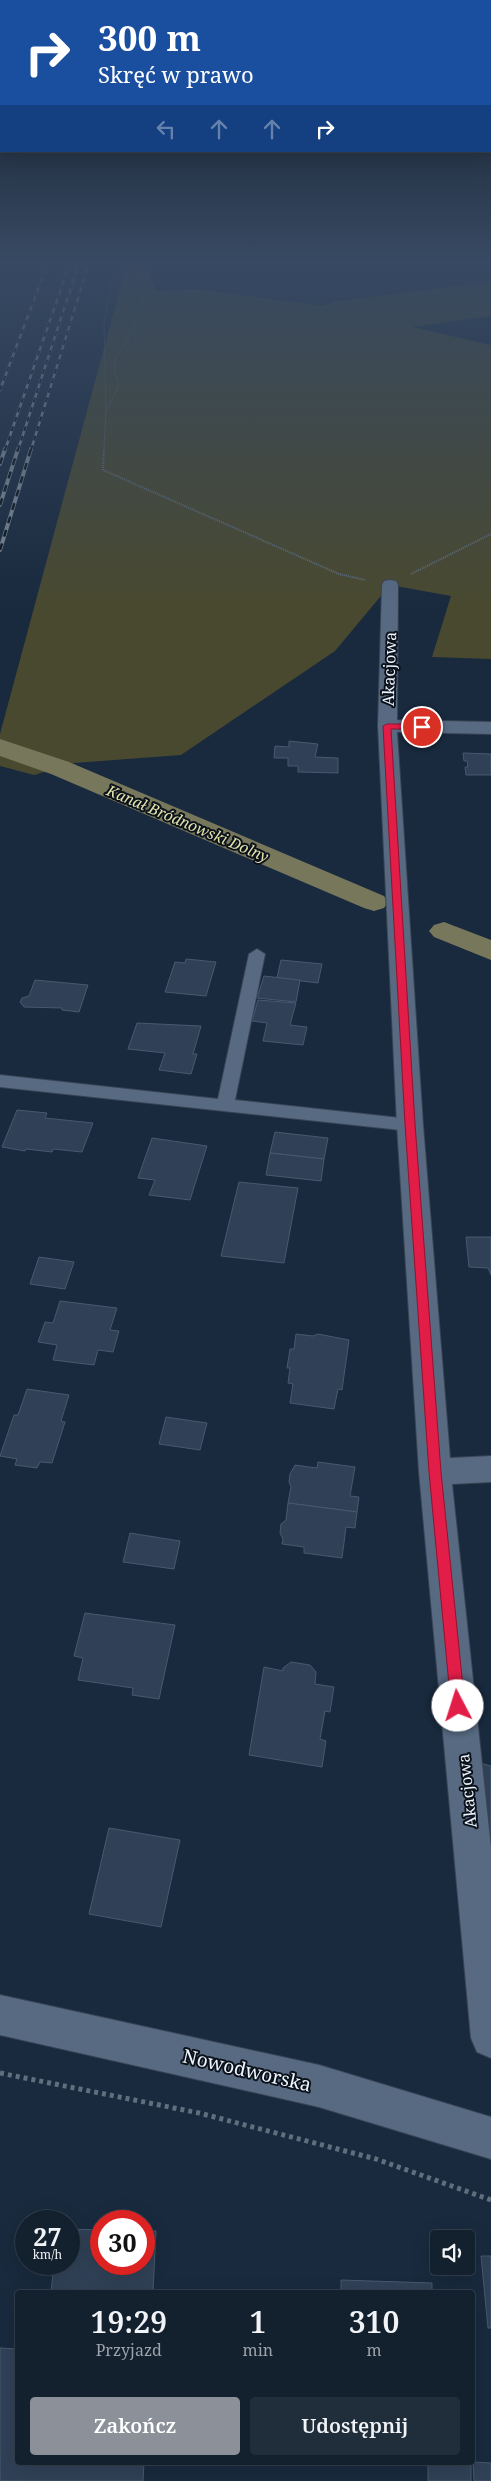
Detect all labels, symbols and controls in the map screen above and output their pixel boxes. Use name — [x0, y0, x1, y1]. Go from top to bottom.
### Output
text: 300 m — [98, 14, 201, 61]
icon: right — [15, 20, 80, 85]
text: Skręć w prawo — [98, 59, 254, 89]
icon: left — [152, 115, 180, 143]
icon: ahead — [205, 115, 233, 143]
icon: ahead — [258, 115, 286, 143]
icon: right — [311, 115, 339, 143]
street label: Akacjowa — [377, 631, 401, 707]
pin — [401, 706, 443, 748]
icon: arrive — [408, 713, 436, 741]
water label: Kanał Bródnowski Dolny — [103, 779, 272, 866]
position arrow — [431, 1679, 483, 1731]
street label: Akacjowa — [452, 1753, 482, 1829]
street label: Nowodworska — [180, 2043, 314, 2097]
speed limit sign: 30 — [90, 2210, 155, 2275]
text: 27 — [33, 2219, 62, 2253]
map controls — [430, 2230, 475, 2275]
button: sound — [430, 2230, 475, 2275]
text: km/h — [33, 2246, 62, 2263]
text: 19:29 — [91, 2301, 167, 2342]
text: 1 — [249, 2301, 266, 2342]
text: 310 — [349, 2301, 399, 2342]
text: Przyjazd — [96, 2339, 162, 2361]
text: min — [243, 2339, 273, 2361]
text: m — [367, 2339, 382, 2361]
button: Zakończ — [30, 2397, 240, 2455]
button: Udostępnij — [250, 2397, 460, 2455]

